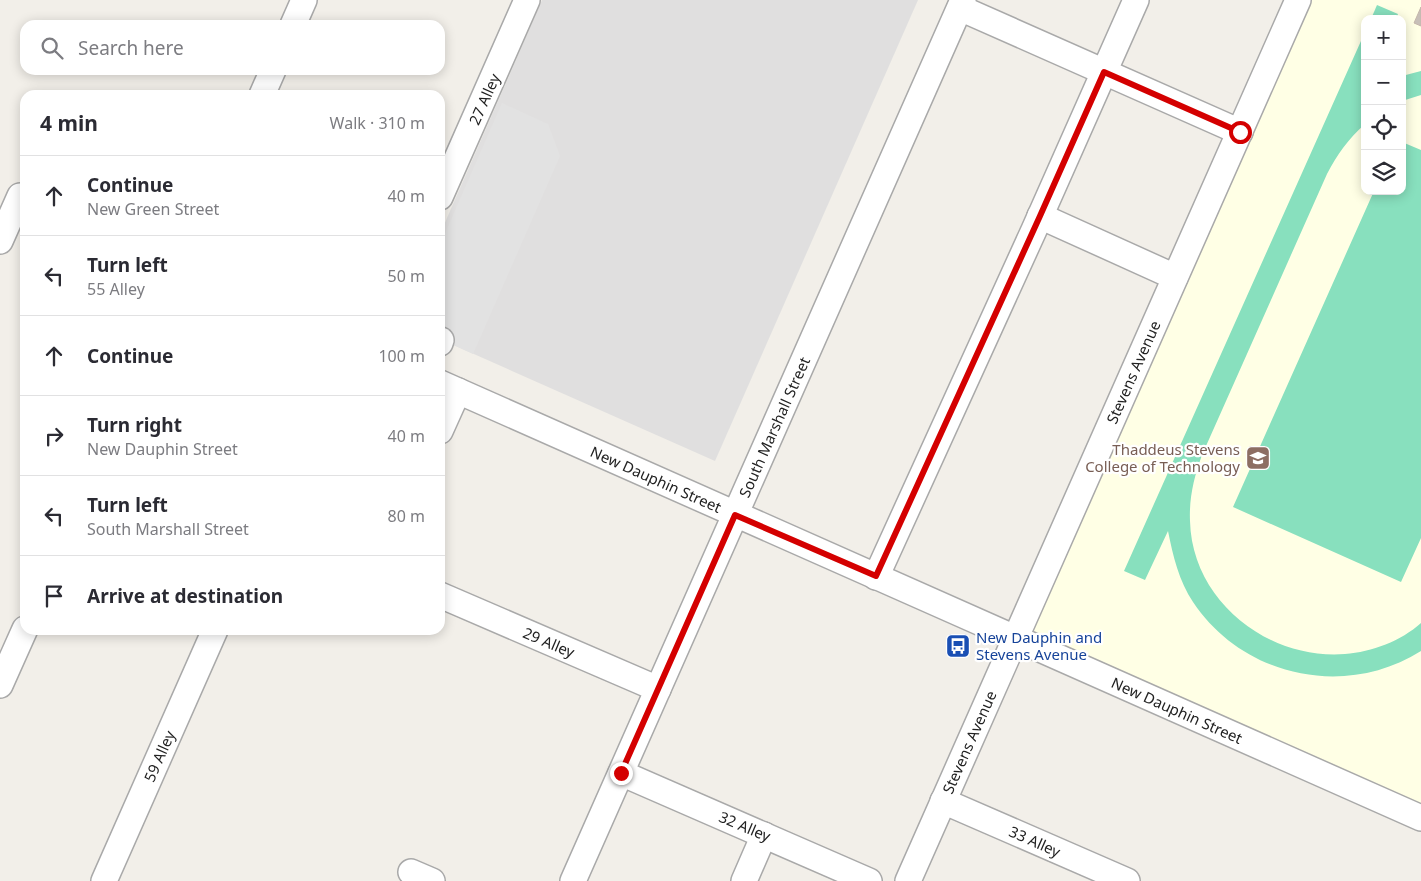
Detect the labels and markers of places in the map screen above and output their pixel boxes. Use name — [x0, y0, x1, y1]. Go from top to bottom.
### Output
place label: Thaddeus Stevens College of Technology — [1085, 439, 1240, 476]
school or university icon: Thaddeus Stevens College of Technology — [1245, 445, 1271, 471]
place label: New Dauphin and Stevens Avenue — [976, 627, 1102, 664]
bus stop icon: New Dauphin and Stevens Avenue — [945, 633, 971, 659]

